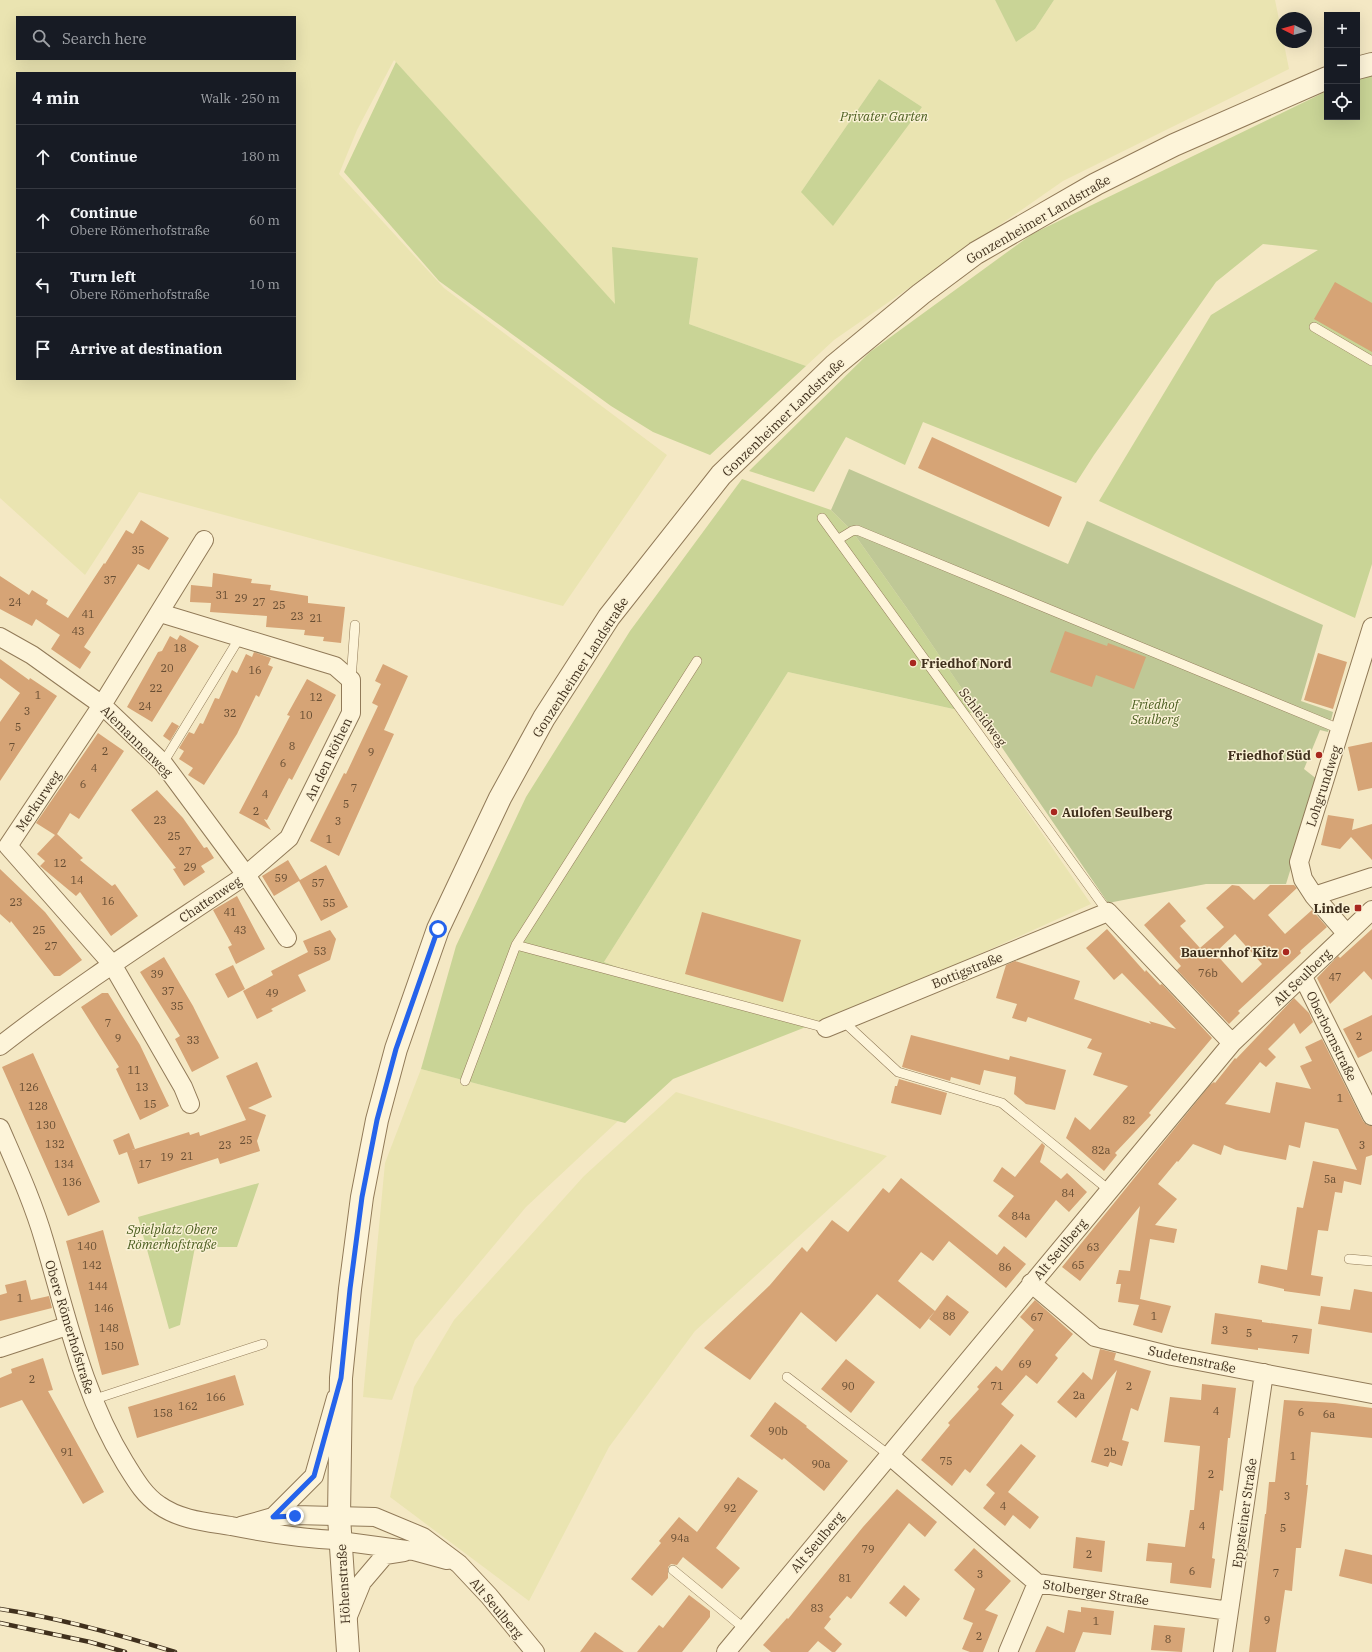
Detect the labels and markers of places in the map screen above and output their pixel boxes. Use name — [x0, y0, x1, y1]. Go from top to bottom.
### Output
place label: Friedhof Nord — [921, 655, 1012, 672]
marker: Friedhof Nord — [908, 658, 918, 668]
place label: Friedhof Süd — [1228, 747, 1311, 764]
marker: Friedhof Süd — [1314, 750, 1324, 760]
place label: Aulofen Seulberg — [1062, 804, 1173, 821]
marker: Aulofen Seulberg — [1049, 807, 1059, 817]
place label: Linde — [1313, 900, 1350, 917]
marker: Linde — [1353, 903, 1363, 913]
place label: Bauernhof Kitz — [1181, 944, 1278, 961]
marker: Bauernhof Kitz — [1281, 947, 1291, 957]

